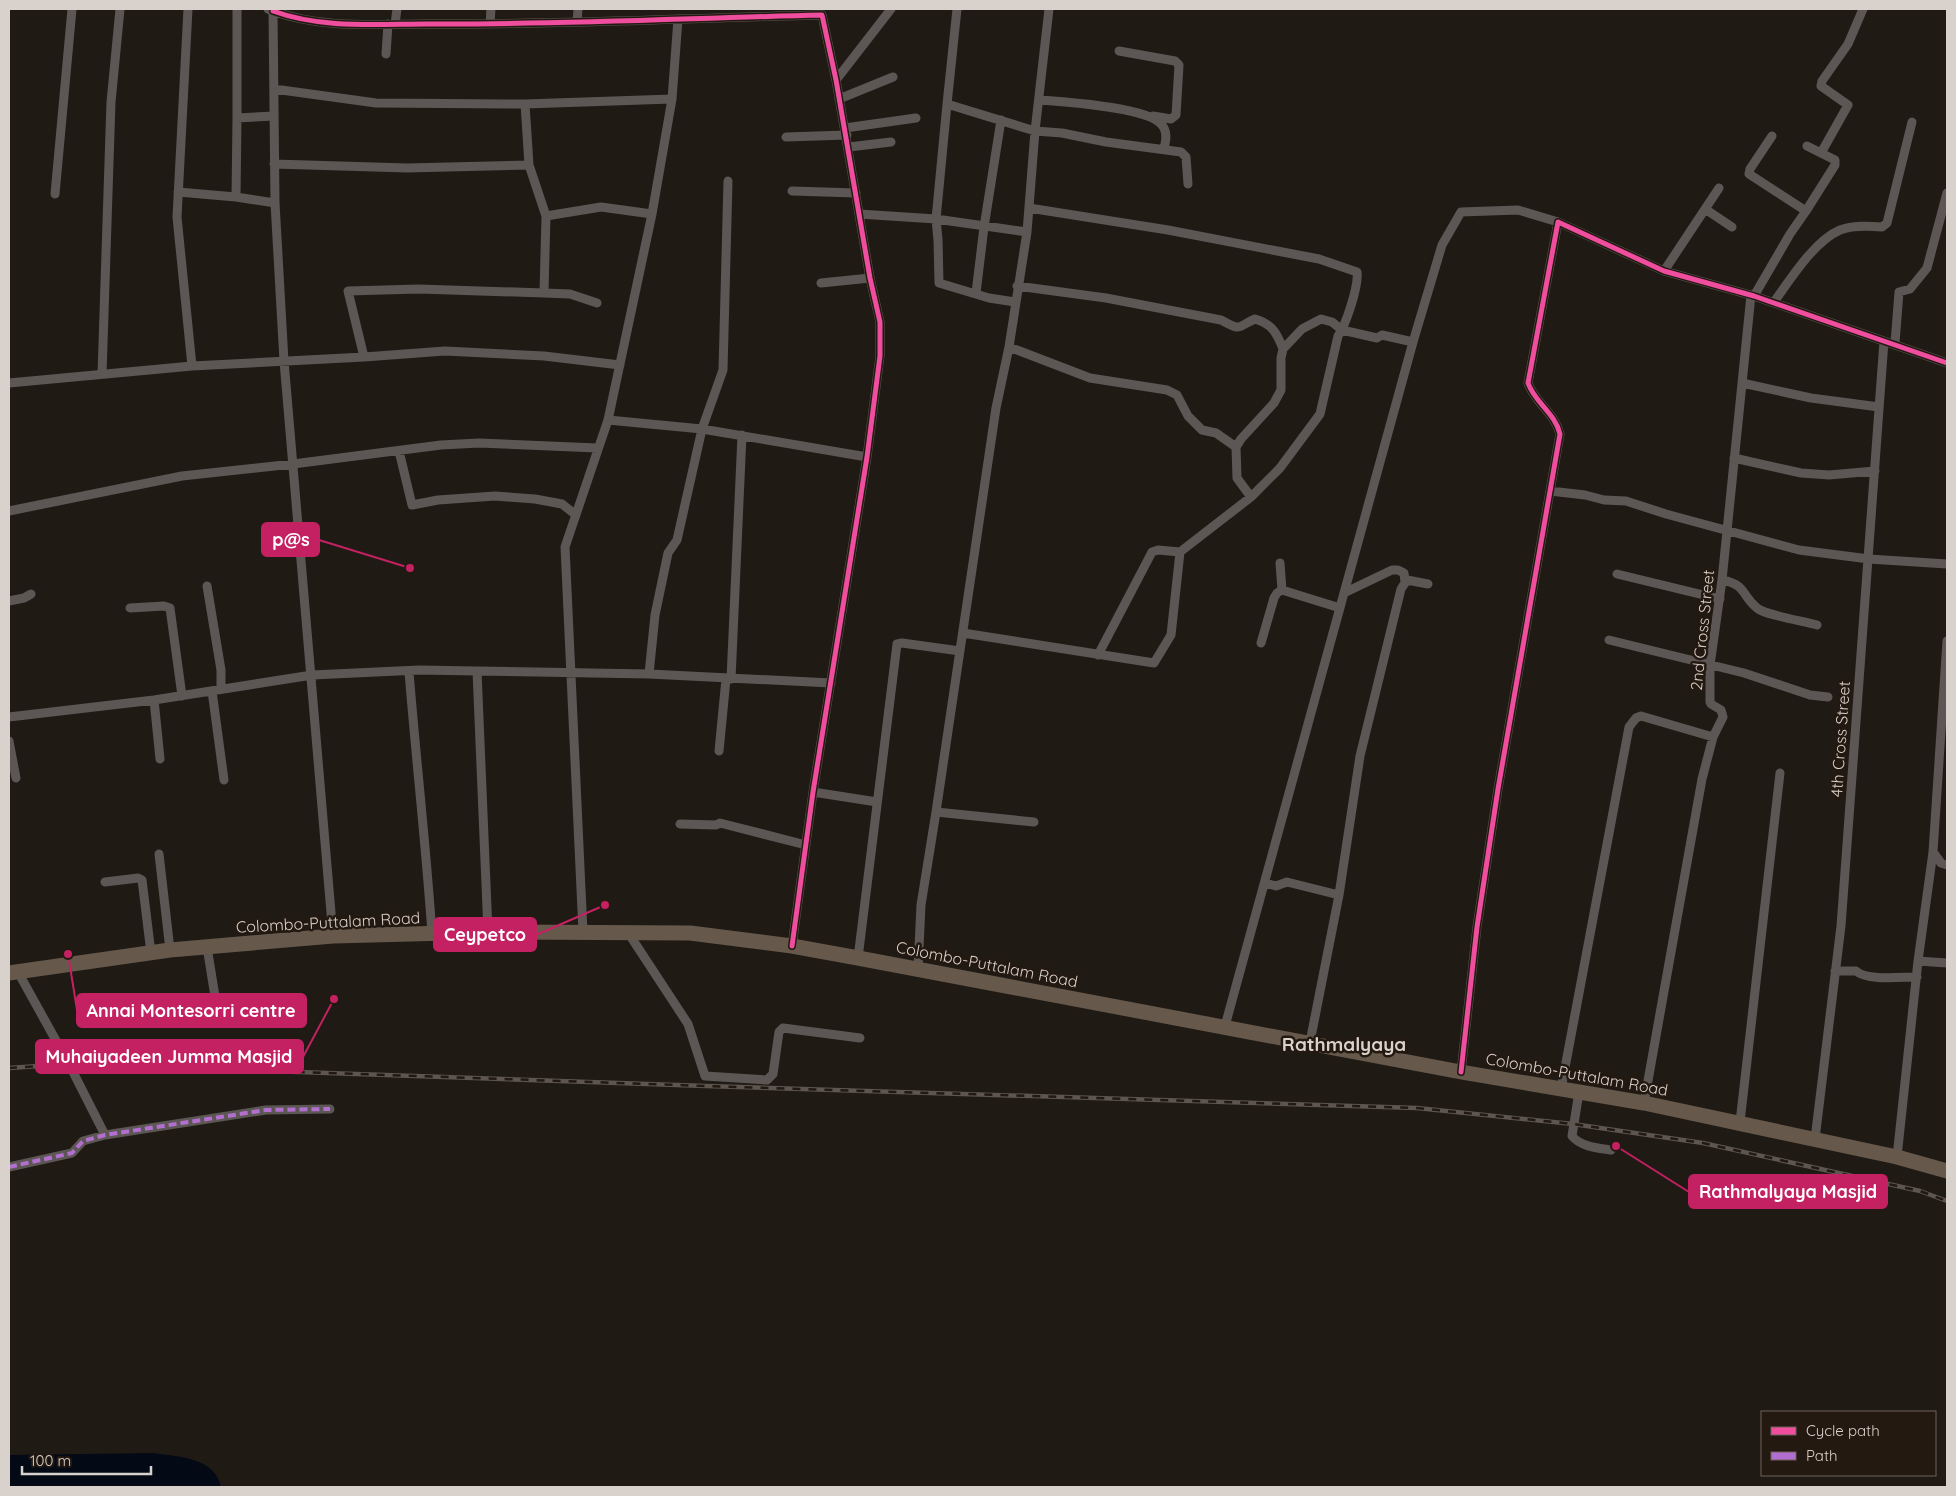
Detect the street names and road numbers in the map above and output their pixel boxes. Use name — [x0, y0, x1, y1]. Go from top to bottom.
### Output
street label: 2nd Cross Street — [1686, 569, 1718, 691]
street label: 4th Cross Street — [1826, 680, 1854, 798]
street label: Colombo-Puttalam Road — [235, 907, 421, 937]
street label: Colombo-Puttalam Road — [894, 937, 1080, 991]
street label: Colombo-Puttalam Road — [1484, 1048, 1670, 1100]

